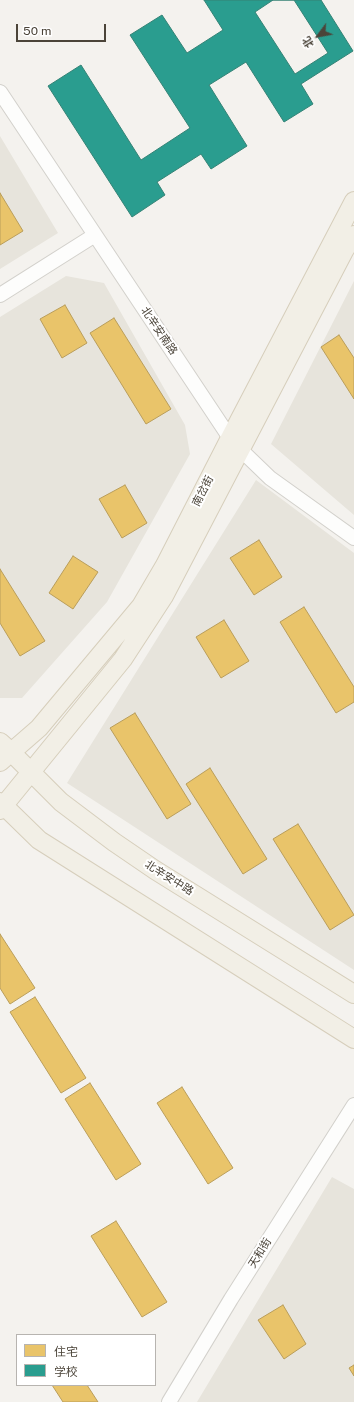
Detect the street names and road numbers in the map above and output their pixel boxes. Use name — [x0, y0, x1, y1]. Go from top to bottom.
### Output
street label: 北辛安南路 — [138, 305, 180, 357]
street label: 南岔街 — [190, 473, 216, 509]
street label: 北辛安中路 — [142, 858, 196, 898]
street label: 天和街 — [246, 1236, 274, 1270]

